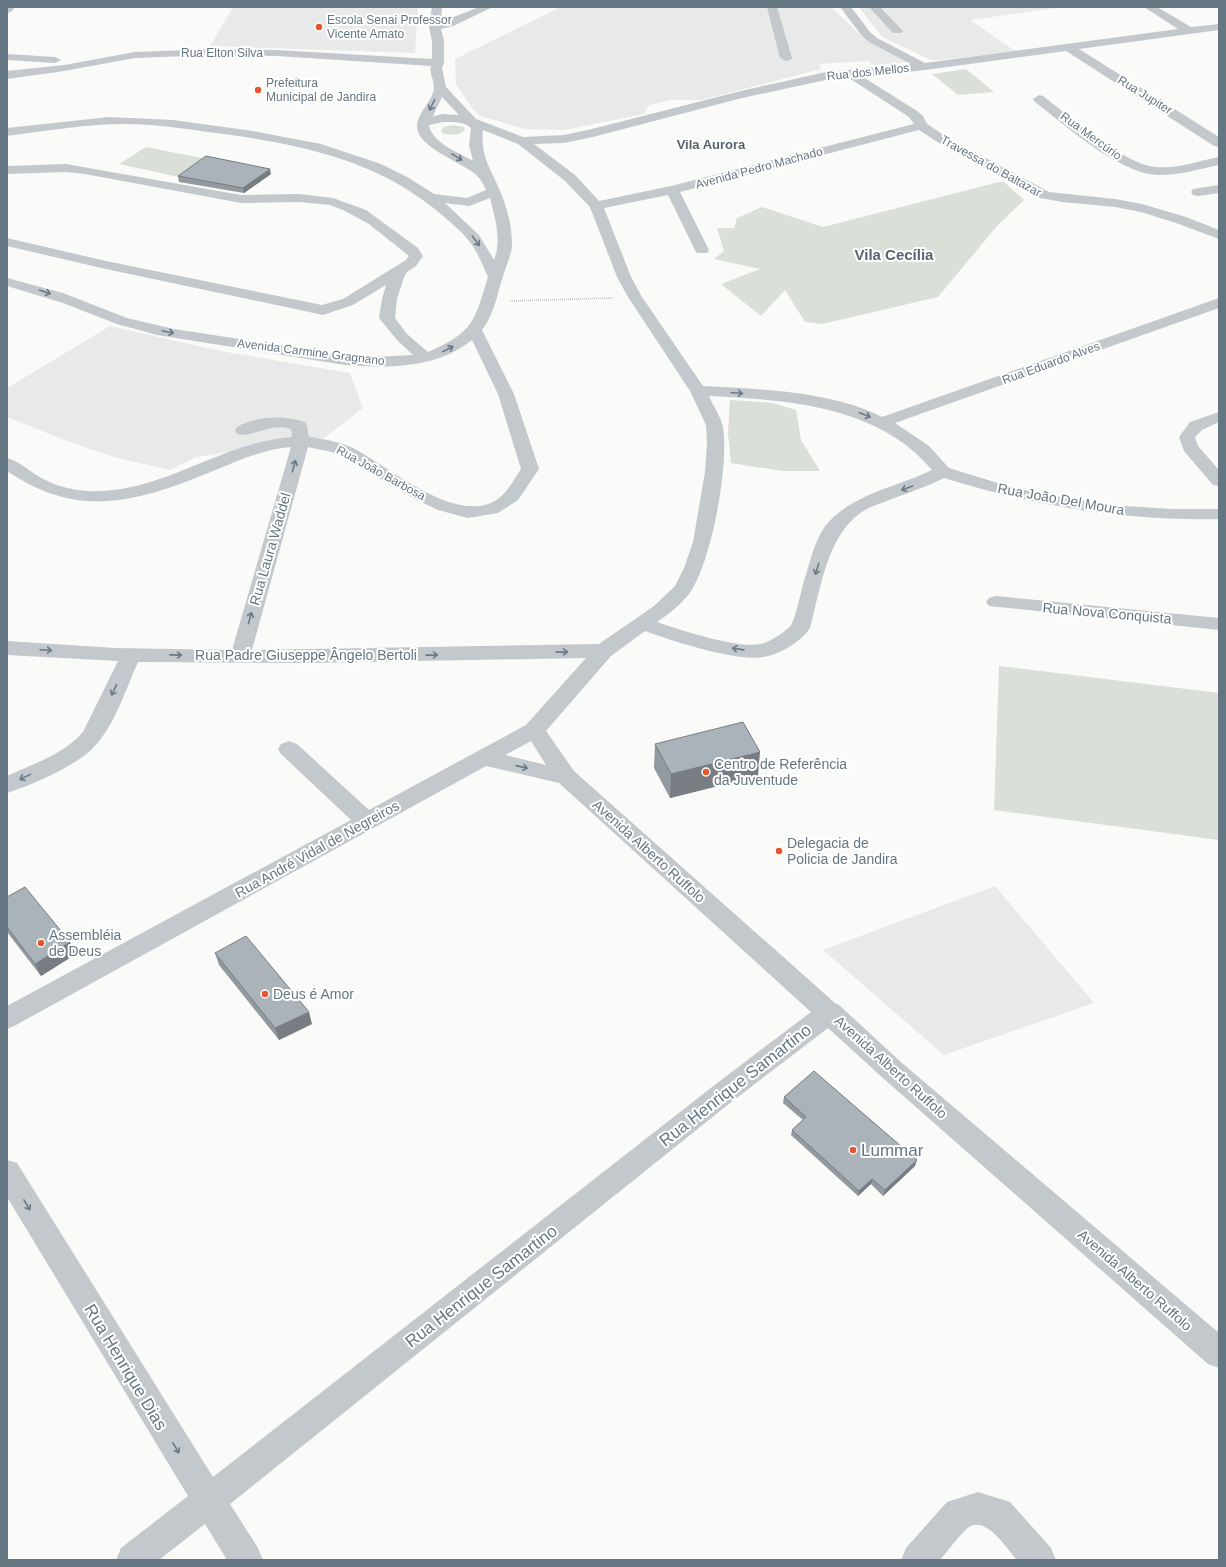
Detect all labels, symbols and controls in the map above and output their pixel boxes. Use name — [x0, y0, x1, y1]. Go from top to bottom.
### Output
place label: Escola Senai Professor Vicente Amato — [327, 13, 452, 41]
marker: Escola Senai Professor Vicente Amato — [314, 22, 324, 32]
street label: Rua Elton Silva — [181, 46, 263, 60]
street label: Rua dos Mellos — [826, 61, 910, 83]
street label: Rua Jupiter — [1115, 73, 1175, 117]
place label: Prefeitura Municipal de Jandira — [266, 76, 376, 104]
marker: Prefeitura Municipal de Jandira — [253, 85, 263, 95]
one-way arrow — [428, 98, 435, 110]
street label: Rua Mercúrio — [1058, 109, 1125, 163]
street label: Travessa do Baltazar — [938, 132, 1044, 200]
district label: Vila Aurora — [677, 137, 746, 152]
street label: Avenida Pedro Machado — [694, 144, 824, 192]
one-way arrow — [452, 152, 463, 161]
one-way arrow — [471, 235, 480, 246]
district label: Vila Cecília — [855, 246, 934, 263]
one-way arrow — [38, 289, 50, 297]
one-way arrow — [161, 328, 174, 336]
street label: Avenida Carmine Gragnano — [236, 336, 386, 368]
street label: Rua Eduardo Alves — [1000, 339, 1102, 387]
one-way arrow — [442, 344, 454, 352]
one-way arrow — [730, 390, 743, 397]
one-way arrow — [858, 411, 870, 419]
street label: Rua João Barbosa — [334, 443, 428, 503]
one-way arrow — [291, 460, 298, 473]
street label: Rua João Del Moura — [996, 480, 1126, 518]
one-way arrow — [902, 484, 914, 492]
street label: Rua Laura Waddel — [246, 491, 294, 607]
one-way arrow — [813, 563, 820, 576]
street label: Rua Nova Conquista — [1042, 599, 1172, 627]
one-way arrow — [247, 612, 254, 625]
one-way arrow — [732, 645, 745, 653]
one-way arrow — [39, 647, 52, 654]
street label: Rua Padre Giuseppe Ângelo Bertoli — [195, 647, 417, 663]
one-way arrow — [555, 648, 568, 655]
one-way arrow — [169, 651, 182, 659]
one-way arrow — [425, 651, 438, 659]
one-way arrow — [110, 684, 117, 696]
place label: Centro de Referência da Juventude — [714, 756, 847, 788]
one-way arrow — [515, 763, 528, 771]
marker: Centro de Referência da Juventude — [701, 767, 711, 777]
one-way arrow — [19, 773, 31, 781]
street label: Avenida Alberto Ruffolo — [589, 796, 709, 906]
street label: Rua André Vidal de Negreiros — [232, 797, 402, 901]
place label: Delegacia de Policia de Jandira — [787, 835, 898, 867]
marker: Delegacia de Policia de Jandira — [774, 846, 784, 856]
place label: Assembléia de Deus — [49, 927, 122, 959]
marker: Assembléia de Deus — [36, 938, 46, 948]
place label: Deus é Amor — [273, 986, 354, 1002]
marker: Deus é Amor — [260, 989, 270, 999]
street label: Avenida Alberto Ruffolo — [831, 1012, 951, 1122]
street label: Rua Henrique Samartino — [656, 1020, 815, 1150]
place label: Lummar — [861, 1141, 924, 1160]
marker: Lummar — [848, 1145, 858, 1155]
one-way arrow — [23, 1200, 32, 1211]
street label: Rua Henrique Samartino — [402, 1221, 561, 1351]
street label: Avenida Alberto Ruffolo — [1075, 1226, 1195, 1334]
street label: Rua Henrique Dias — [80, 1301, 171, 1434]
one-way arrow — [172, 1442, 180, 1454]

